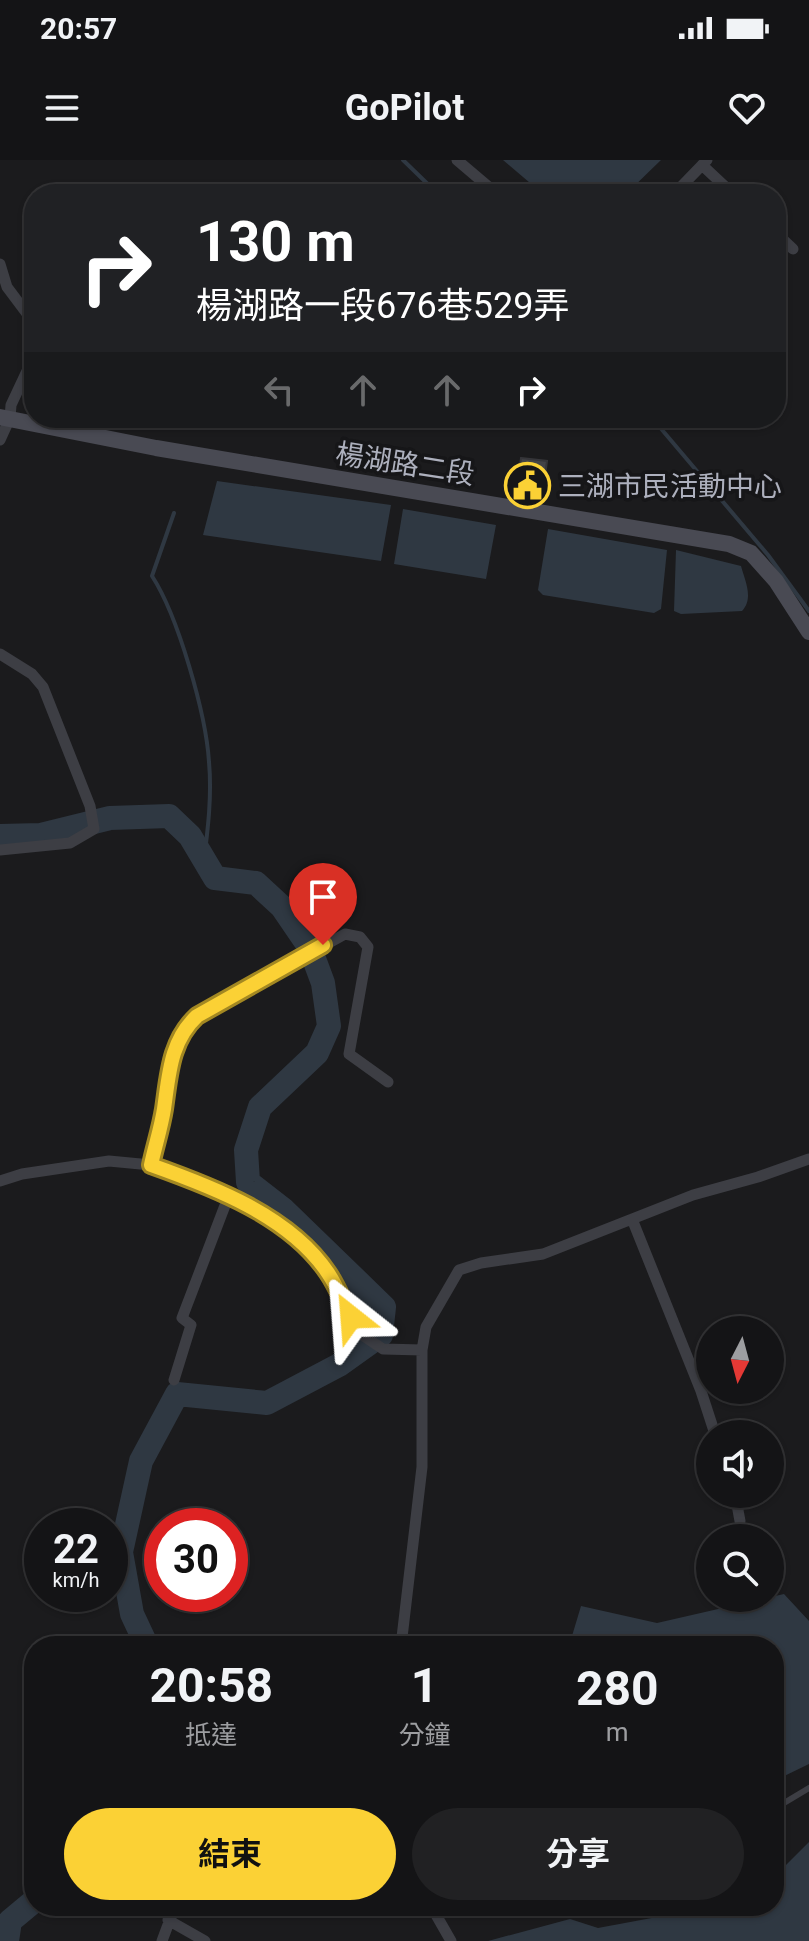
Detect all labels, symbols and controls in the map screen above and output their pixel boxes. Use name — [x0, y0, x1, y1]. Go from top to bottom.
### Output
text: 20:57 — [40, 11, 117, 46]
icon: menu — [40, 86, 84, 130]
icon: heart — [725, 86, 769, 130]
text: GoPilot — [345, 87, 464, 129]
text: 130 m — [196, 209, 355, 275]
icon: right — [64, 216, 168, 320]
text: 楊湖路一段676巷529弄 — [196, 285, 569, 327]
icon: left — [257, 368, 301, 412]
icon: ahead — [341, 368, 385, 412]
icon: ahead — [425, 368, 469, 412]
icon: right — [509, 368, 553, 412]
street label: 楊湖路二段 — [333, 437, 477, 491]
public building icon: 三湖市民活動中心 — [503, 462, 551, 510]
place label: 三湖市民活動中心 — [558, 470, 782, 503]
pin — [289, 863, 357, 945]
icon: arrive — [301, 875, 345, 919]
position arrow — [309, 1275, 393, 1359]
north arrow — [696, 1316, 784, 1404]
map controls — [696, 1316, 784, 1612]
button: sound — [696, 1420, 784, 1508]
speed limit sign: 30 — [144, 1508, 248, 1612]
button: search — [696, 1524, 784, 1612]
text: 22 — [53, 1526, 99, 1573]
text: km/h — [53, 1568, 99, 1592]
text: 20:58 — [149, 1657, 273, 1714]
text: 1 — [411, 1657, 438, 1714]
text: 280 — [576, 1660, 659, 1717]
text: m — [606, 1717, 629, 1747]
text: 抵達 — [185, 1720, 237, 1750]
text: 分鐘 — [399, 1720, 451, 1750]
button: 結束 — [64, 1808, 396, 1900]
button: 分享 — [412, 1808, 744, 1900]

